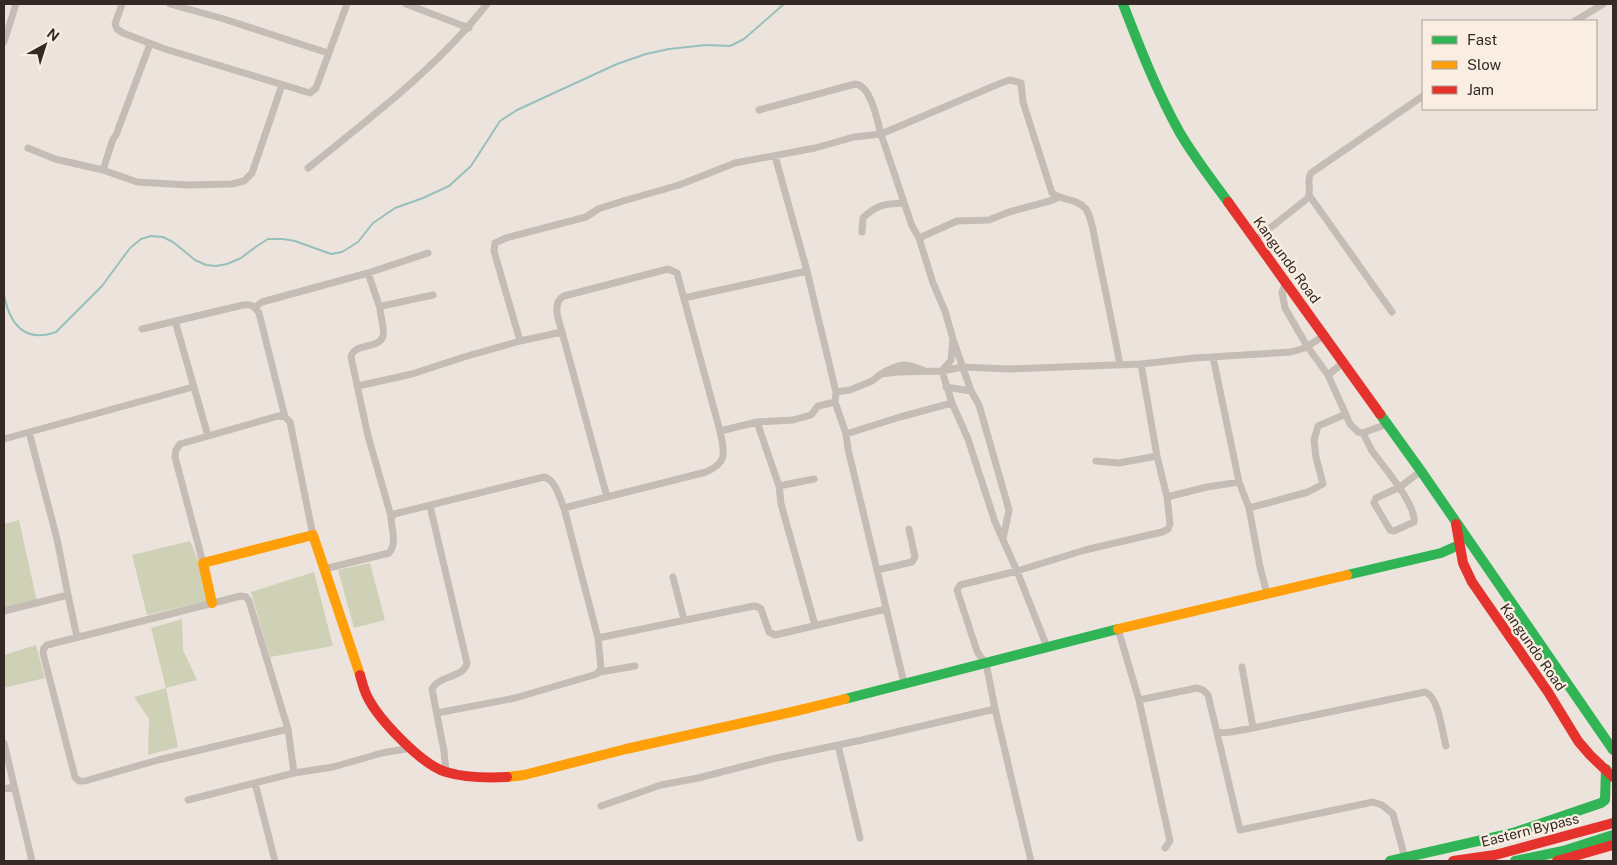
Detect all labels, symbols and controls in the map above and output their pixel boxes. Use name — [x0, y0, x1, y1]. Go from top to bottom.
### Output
north arrow — [20, 20, 70, 70]
legend — [1422, 20, 1597, 110]
text: N — [44, 25, 62, 45]
text: Fast — [1467, 31, 1497, 48]
text: Slow — [1467, 56, 1502, 73]
text: Jam — [1467, 81, 1494, 98]
street label: Kangundo Road — [1250, 214, 1324, 306]
street label: Kangundo Road — [1497, 600, 1569, 694]
street label: Eastern Bypass — [1479, 810, 1581, 850]

